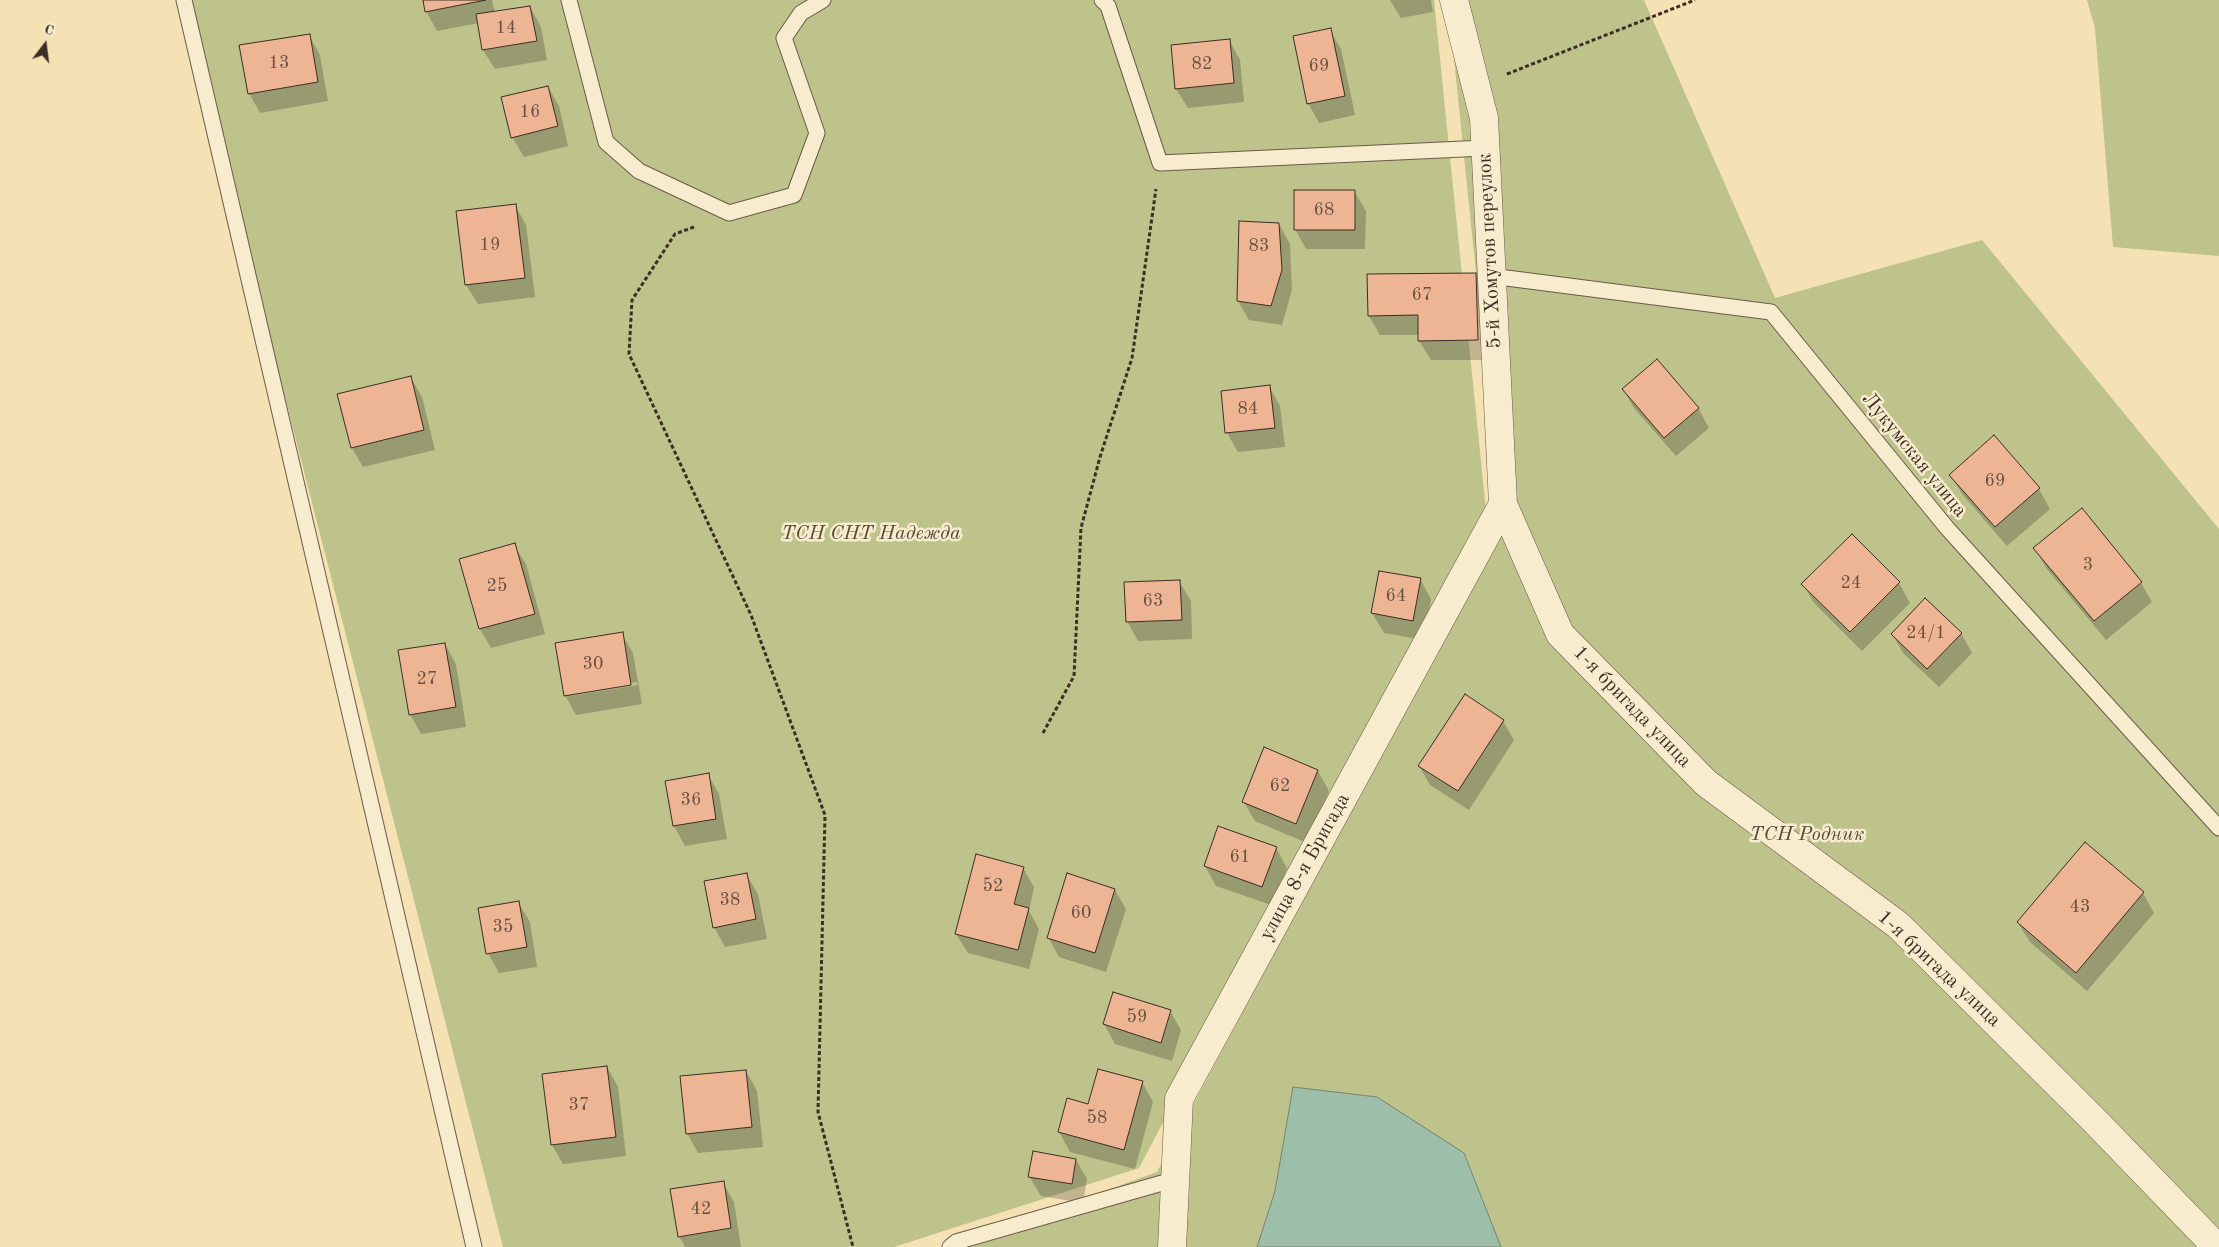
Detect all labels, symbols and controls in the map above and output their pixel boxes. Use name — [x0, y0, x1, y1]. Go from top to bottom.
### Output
house number: 14 — [496, 17, 516, 39]
north arrow — [20, 20, 70, 70]
text: С — [43, 23, 55, 38]
house number: 13 — [269, 52, 289, 74]
house number: 82 — [1192, 53, 1212, 75]
house number: 69 — [1309, 55, 1329, 77]
house number: 16 — [520, 101, 540, 123]
street label: 5-й Хомутов переулок — [1473, 153, 1507, 349]
house number: 68 — [1314, 199, 1334, 221]
house number: 19 — [480, 234, 500, 256]
house number: 83 — [1249, 235, 1269, 257]
house number: 67 — [1412, 284, 1432, 306]
street label: Лукумская улица — [1856, 388, 1972, 522]
house number: 84 — [1238, 398, 1258, 420]
house number: 69 — [1985, 470, 2005, 492]
park label: ТСН СНТ Надежда — [781, 522, 961, 546]
house number: 3 — [2083, 554, 2093, 576]
house number: 24 — [1841, 572, 1861, 594]
house number: 25 — [487, 575, 507, 597]
house number: 64 — [1386, 585, 1406, 607]
house number: 63 — [1143, 590, 1163, 612]
house number: 24/1 — [1906, 622, 1946, 644]
street label: 1-я бригада улица — [1568, 641, 1696, 773]
house number: 30 — [583, 653, 603, 675]
house number: 27 — [417, 668, 437, 690]
house number: 62 — [1270, 775, 1290, 797]
house number: 36 — [681, 789, 701, 811]
street label: улица 8-я Бригада — [1255, 789, 1355, 945]
park label: ТСН Родник — [1750, 823, 1864, 847]
house number: 61 — [1230, 846, 1250, 868]
house number: 52 — [983, 875, 1003, 897]
house number: 38 — [720, 889, 740, 911]
house number: 43 — [2070, 896, 2090, 918]
house number: 60 — [1071, 902, 1091, 924]
street label: 1-я бригада улица — [1872, 906, 2006, 1032]
house number: 35 — [493, 916, 513, 938]
house number: 59 — [1127, 1006, 1147, 1028]
house number: 37 — [569, 1094, 589, 1116]
house number: 58 — [1087, 1107, 1107, 1129]
house number: 42 — [691, 1198, 711, 1220]

